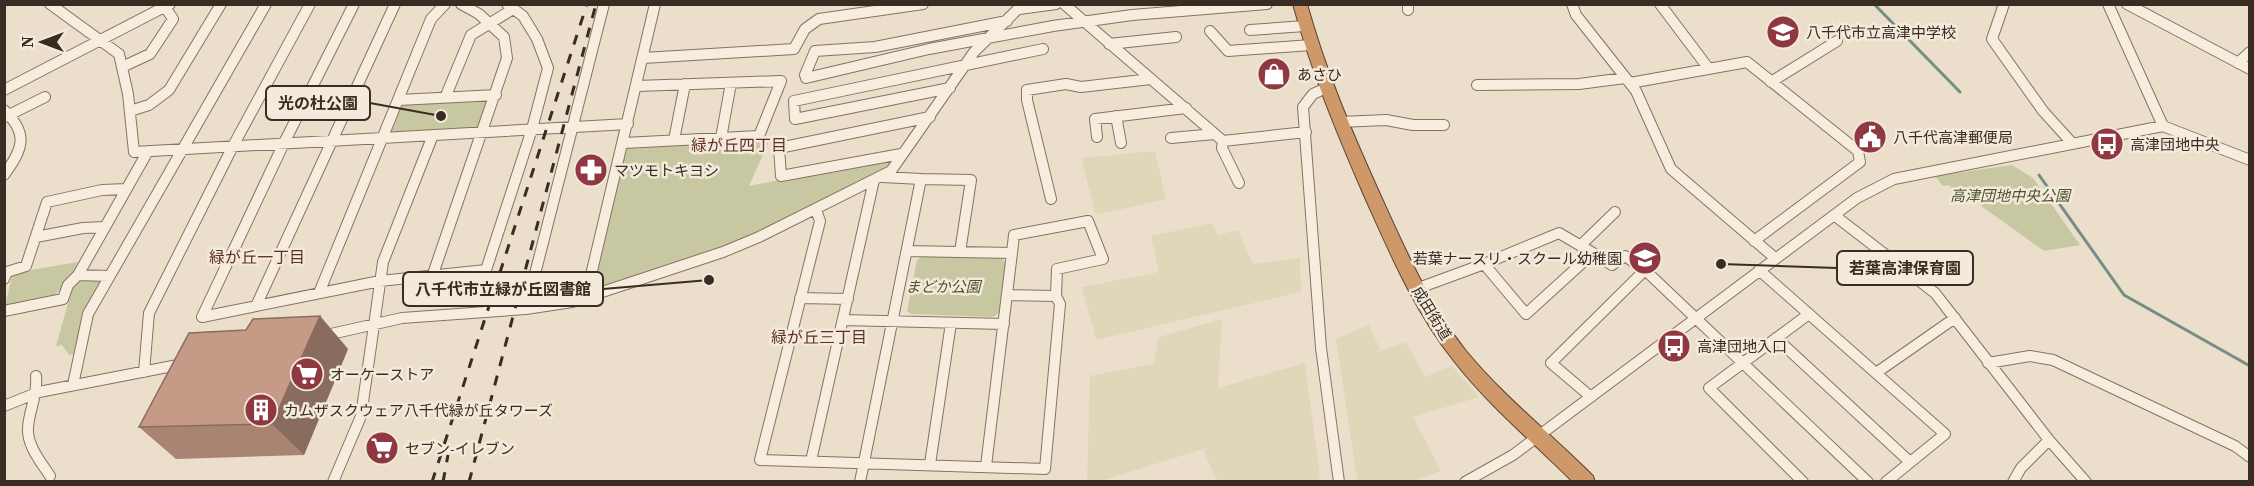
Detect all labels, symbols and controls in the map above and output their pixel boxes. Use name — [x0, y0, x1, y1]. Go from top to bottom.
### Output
north arrow — [12, 12, 72, 72]
school or university icon: 八千代市立高津中学校 — [1765, 14, 1801, 50]
place label: 八千代市立高津中学校 — [1806, 22, 1956, 43]
text: N — [16, 36, 38, 48]
shop icon: あさひ — [1256, 56, 1292, 92]
place label: あさひ — [1297, 64, 1342, 85]
callout: 光の杜公園 — [266, 86, 370, 120]
text: 光の杜公園 — [278, 92, 358, 114]
public building icon: 八千代高津郵便局 — [1852, 119, 1888, 155]
bus stop icon: 高津団地中央 — [2089, 126, 2125, 162]
place label: 八千代高津郵便局 — [1893, 127, 2013, 148]
district label: 緑が丘四丁目 — [691, 134, 787, 156]
place label: 高津団地中央 — [2130, 134, 2220, 155]
pharmacy icon: マツモトキヨシ — [573, 152, 609, 188]
place label: マツモトキヨシ — [614, 160, 719, 181]
park label: 高津団地中央公園 — [1950, 185, 2072, 206]
school or university icon: 若葉ナースリ・スクール幼稚園 — [1627, 240, 1663, 276]
district label: 緑が丘一丁目 — [209, 246, 305, 268]
place label: 若葉ナースリ・スクール幼稚園 — [1413, 248, 1622, 269]
callout: 若葉高津保育園 — [1837, 251, 1973, 285]
text: 若葉高津保育園 — [1849, 257, 1961, 279]
callout: 八千代市立緑が丘図書館 — [403, 272, 603, 306]
park label: まどか公園 — [905, 276, 982, 297]
text: 八千代市立緑が丘図書館 — [415, 278, 591, 300]
street label: 成田街道 — [1407, 282, 1457, 344]
district label: 緑が丘三丁目 — [771, 326, 867, 348]
bus stop icon: 高津団地入口 — [1656, 328, 1692, 364]
place label: 高津団地入口 — [1697, 336, 1787, 357]
supermarket icon: オーケーストア — [289, 356, 325, 392]
place label: オーケーストア — [330, 364, 434, 385]
building icon: カムザスクウェア八千代緑が丘タワーズ — [243, 392, 279, 428]
place label: カムザスクウェア八千代緑が丘タワーズ — [284, 400, 553, 421]
supermarket icon: セブン-イレブン — [364, 430, 400, 466]
place label: セブン-イレブン — [405, 438, 515, 459]

